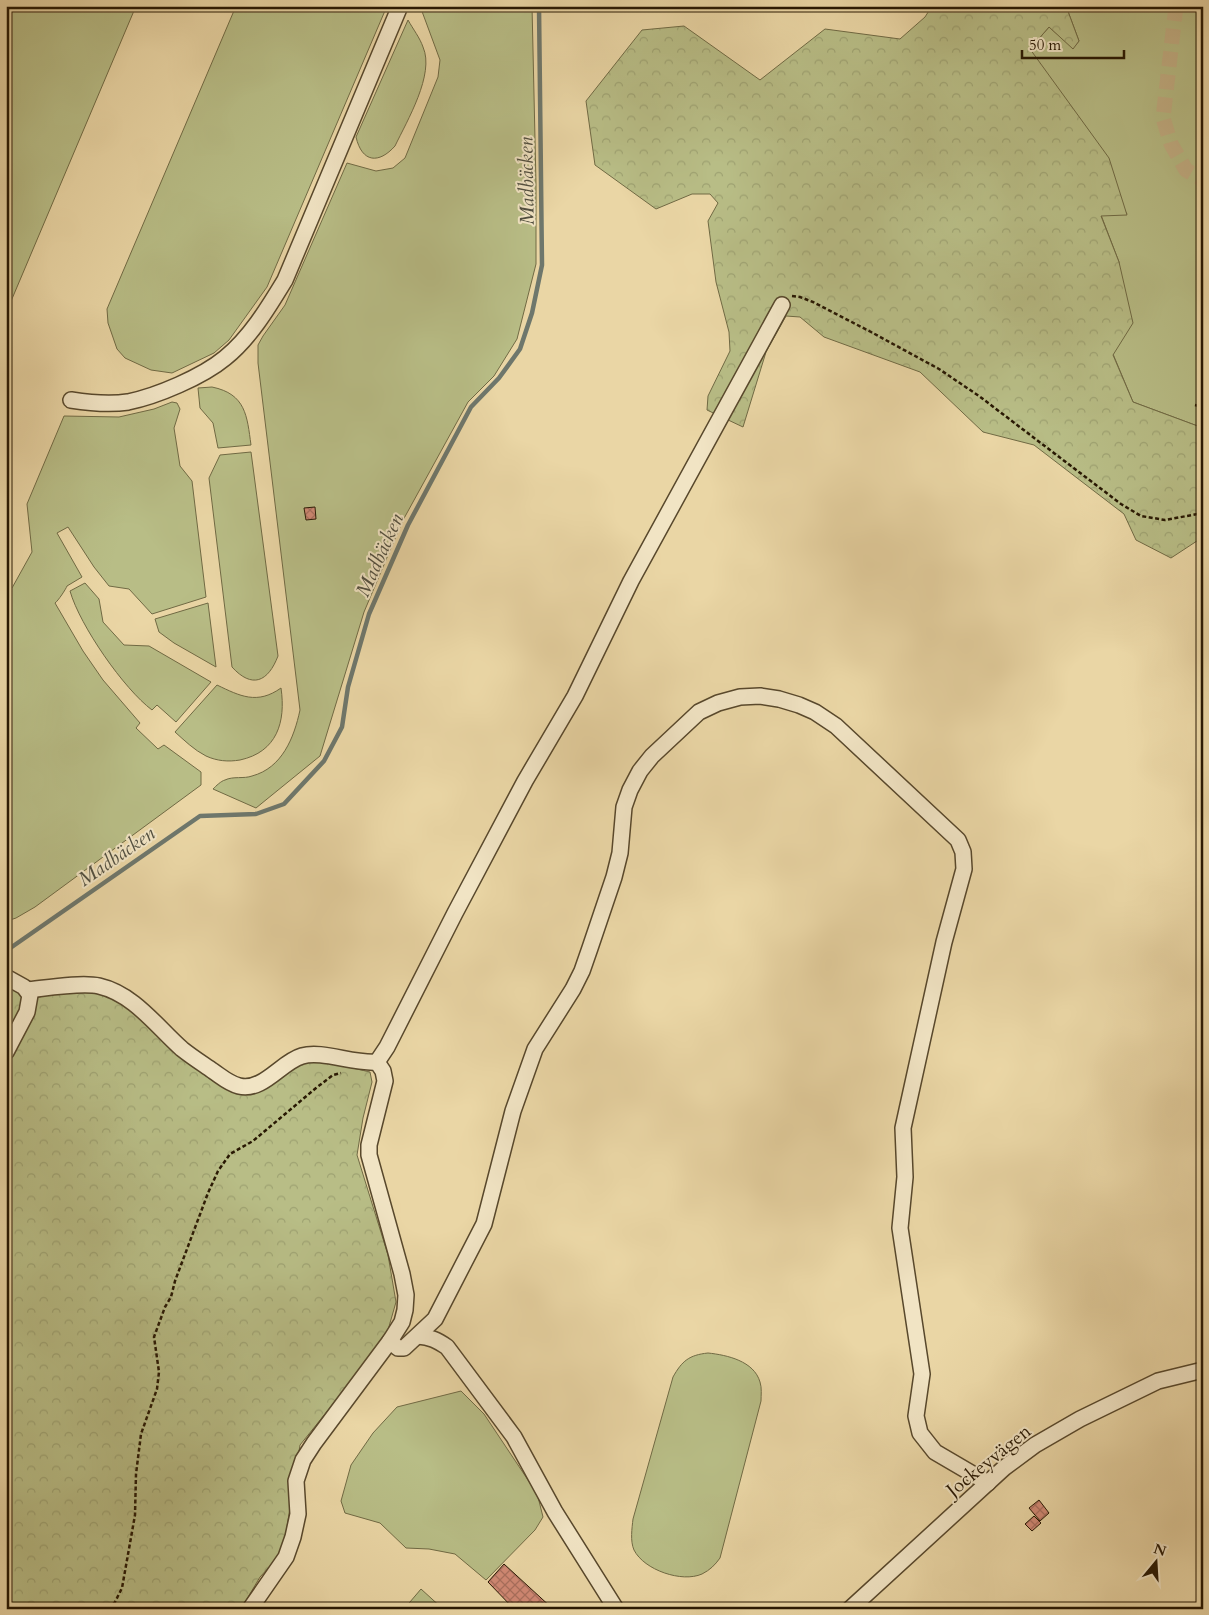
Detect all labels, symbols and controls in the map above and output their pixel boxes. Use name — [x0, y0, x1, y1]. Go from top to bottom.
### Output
scale bar — [1022, 28, 1124, 60]
text: 50 m — [1029, 35, 1061, 55]
water label: Madbäcken — [512, 136, 541, 225]
water label: Madbäcken — [349, 509, 410, 601]
water label: Madbäcken — [72, 820, 160, 893]
street label: Jockeyvägen — [938, 1418, 1037, 1505]
north arrow — [1132, 1538, 1182, 1588]
text: N — [1151, 1539, 1169, 1561]

